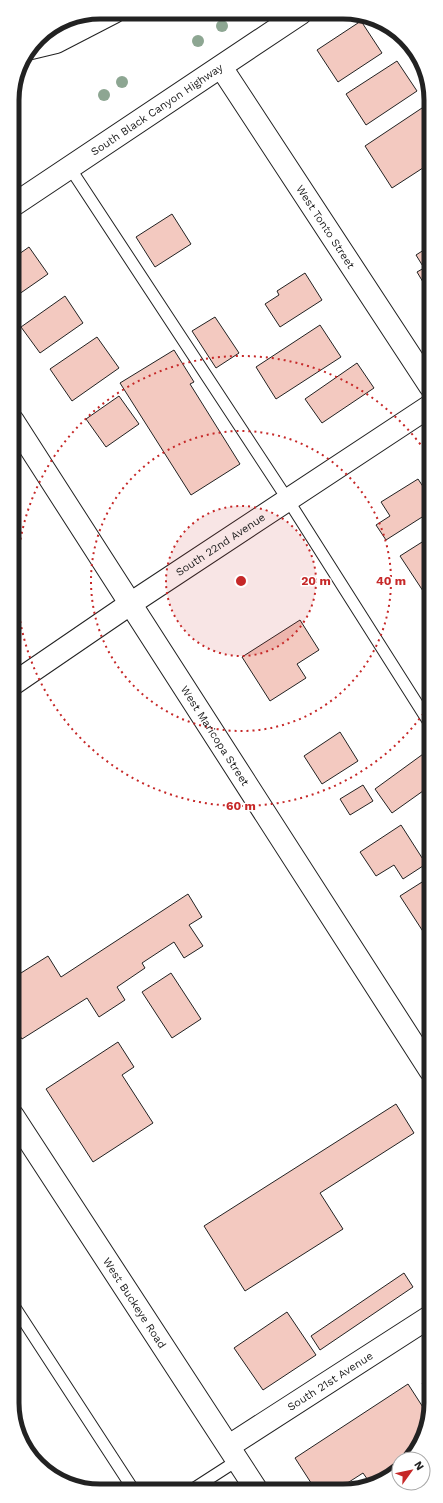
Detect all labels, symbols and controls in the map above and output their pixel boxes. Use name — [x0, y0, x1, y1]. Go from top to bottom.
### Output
street label: South Black Canyon Highway — [88, 60, 225, 158]
street label: West Tonto Street — [294, 182, 358, 271]
street label: South 22nd Avenue — [173, 510, 268, 579]
centre of rings — [234, 574, 248, 588]
text: 20 m — [301, 574, 331, 588]
text: 40 m — [376, 574, 406, 588]
street label: West Maricopa Street — [178, 683, 252, 788]
text: 60 m — [226, 799, 256, 813]
street label: West Buckeye Road — [100, 1255, 169, 1351]
street label: South 21st Avenue — [285, 1349, 375, 1413]
north arrow — [391, 1451, 431, 1491]
text: N — [411, 1459, 427, 1473]

